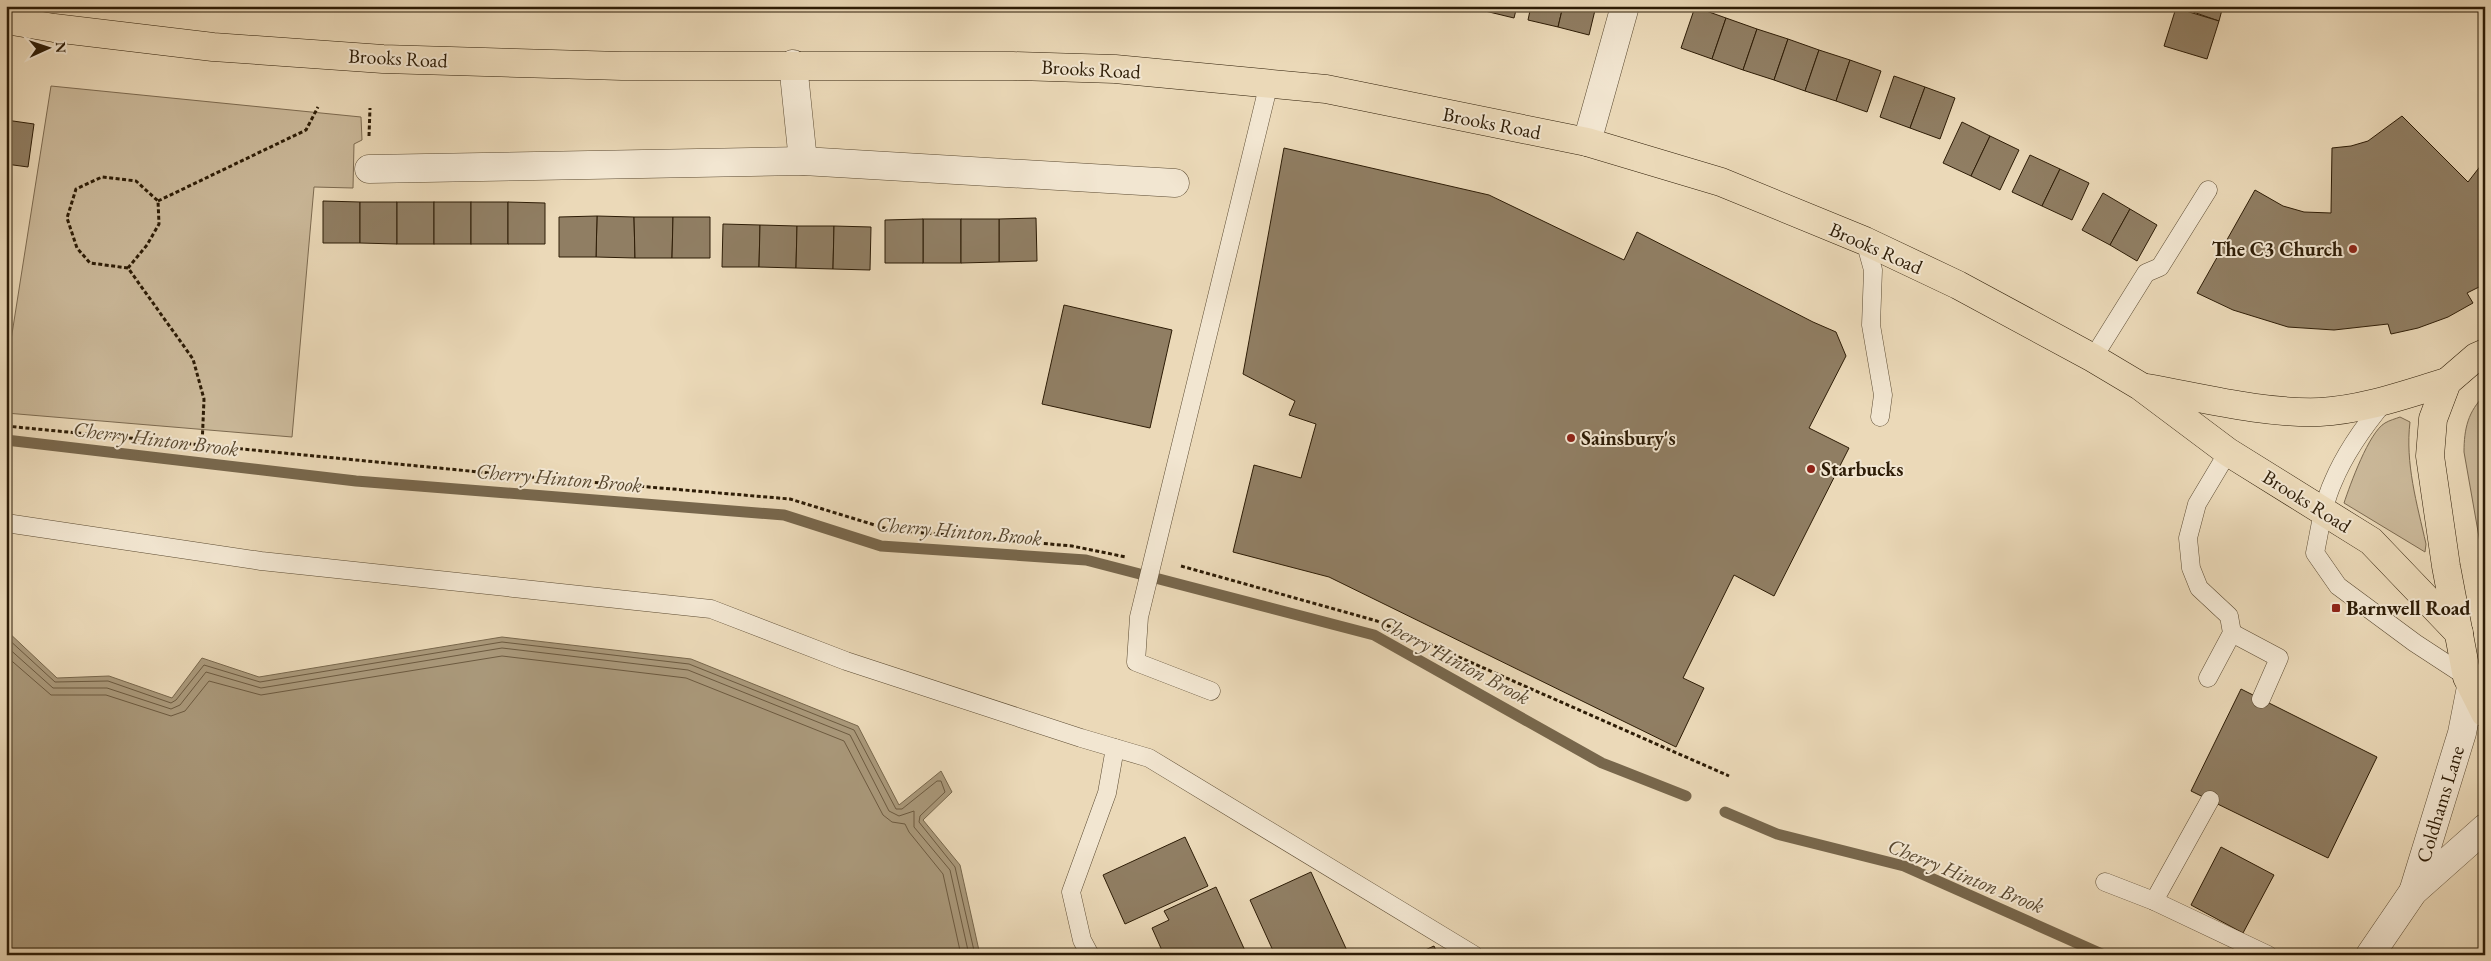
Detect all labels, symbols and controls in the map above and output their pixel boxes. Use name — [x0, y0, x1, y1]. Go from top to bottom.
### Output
north arrow — [22, 22, 72, 72]
text: N — [52, 41, 70, 54]
street label: Brooks Road — [348, 42, 449, 74]
street label: Brooks Road — [1041, 53, 1142, 85]
street label: Brooks Road — [1441, 101, 1544, 145]
street label: Brooks Road — [1825, 216, 1928, 280]
place label: The C3 Church — [2212, 236, 2343, 262]
marker: The C3 Church — [2347, 243, 2359, 255]
water label: Cherry Hinton Brook — [72, 415, 241, 462]
place label: Sainsbury's — [1581, 425, 1676, 451]
marker: Sainsbury's — [1565, 432, 1577, 444]
place label: Starbucks — [1821, 456, 1903, 482]
water label: Cherry Hinton Brook — [475, 457, 644, 498]
marker: Starbucks — [1805, 463, 1817, 475]
street label: Brooks Road — [2258, 464, 2357, 539]
water label: Cherry Hinton Brook — [875, 510, 1044, 551]
place label: Barnwell Road — [2346, 595, 2471, 621]
marker: Barnwell Road — [2330, 602, 2342, 614]
water label: Cherry Hinton Brook — [1375, 609, 1535, 711]
street label: Coldhams Lane — [2410, 742, 2470, 866]
water label: Cherry Hinton Brook — [1884, 832, 2049, 919]

